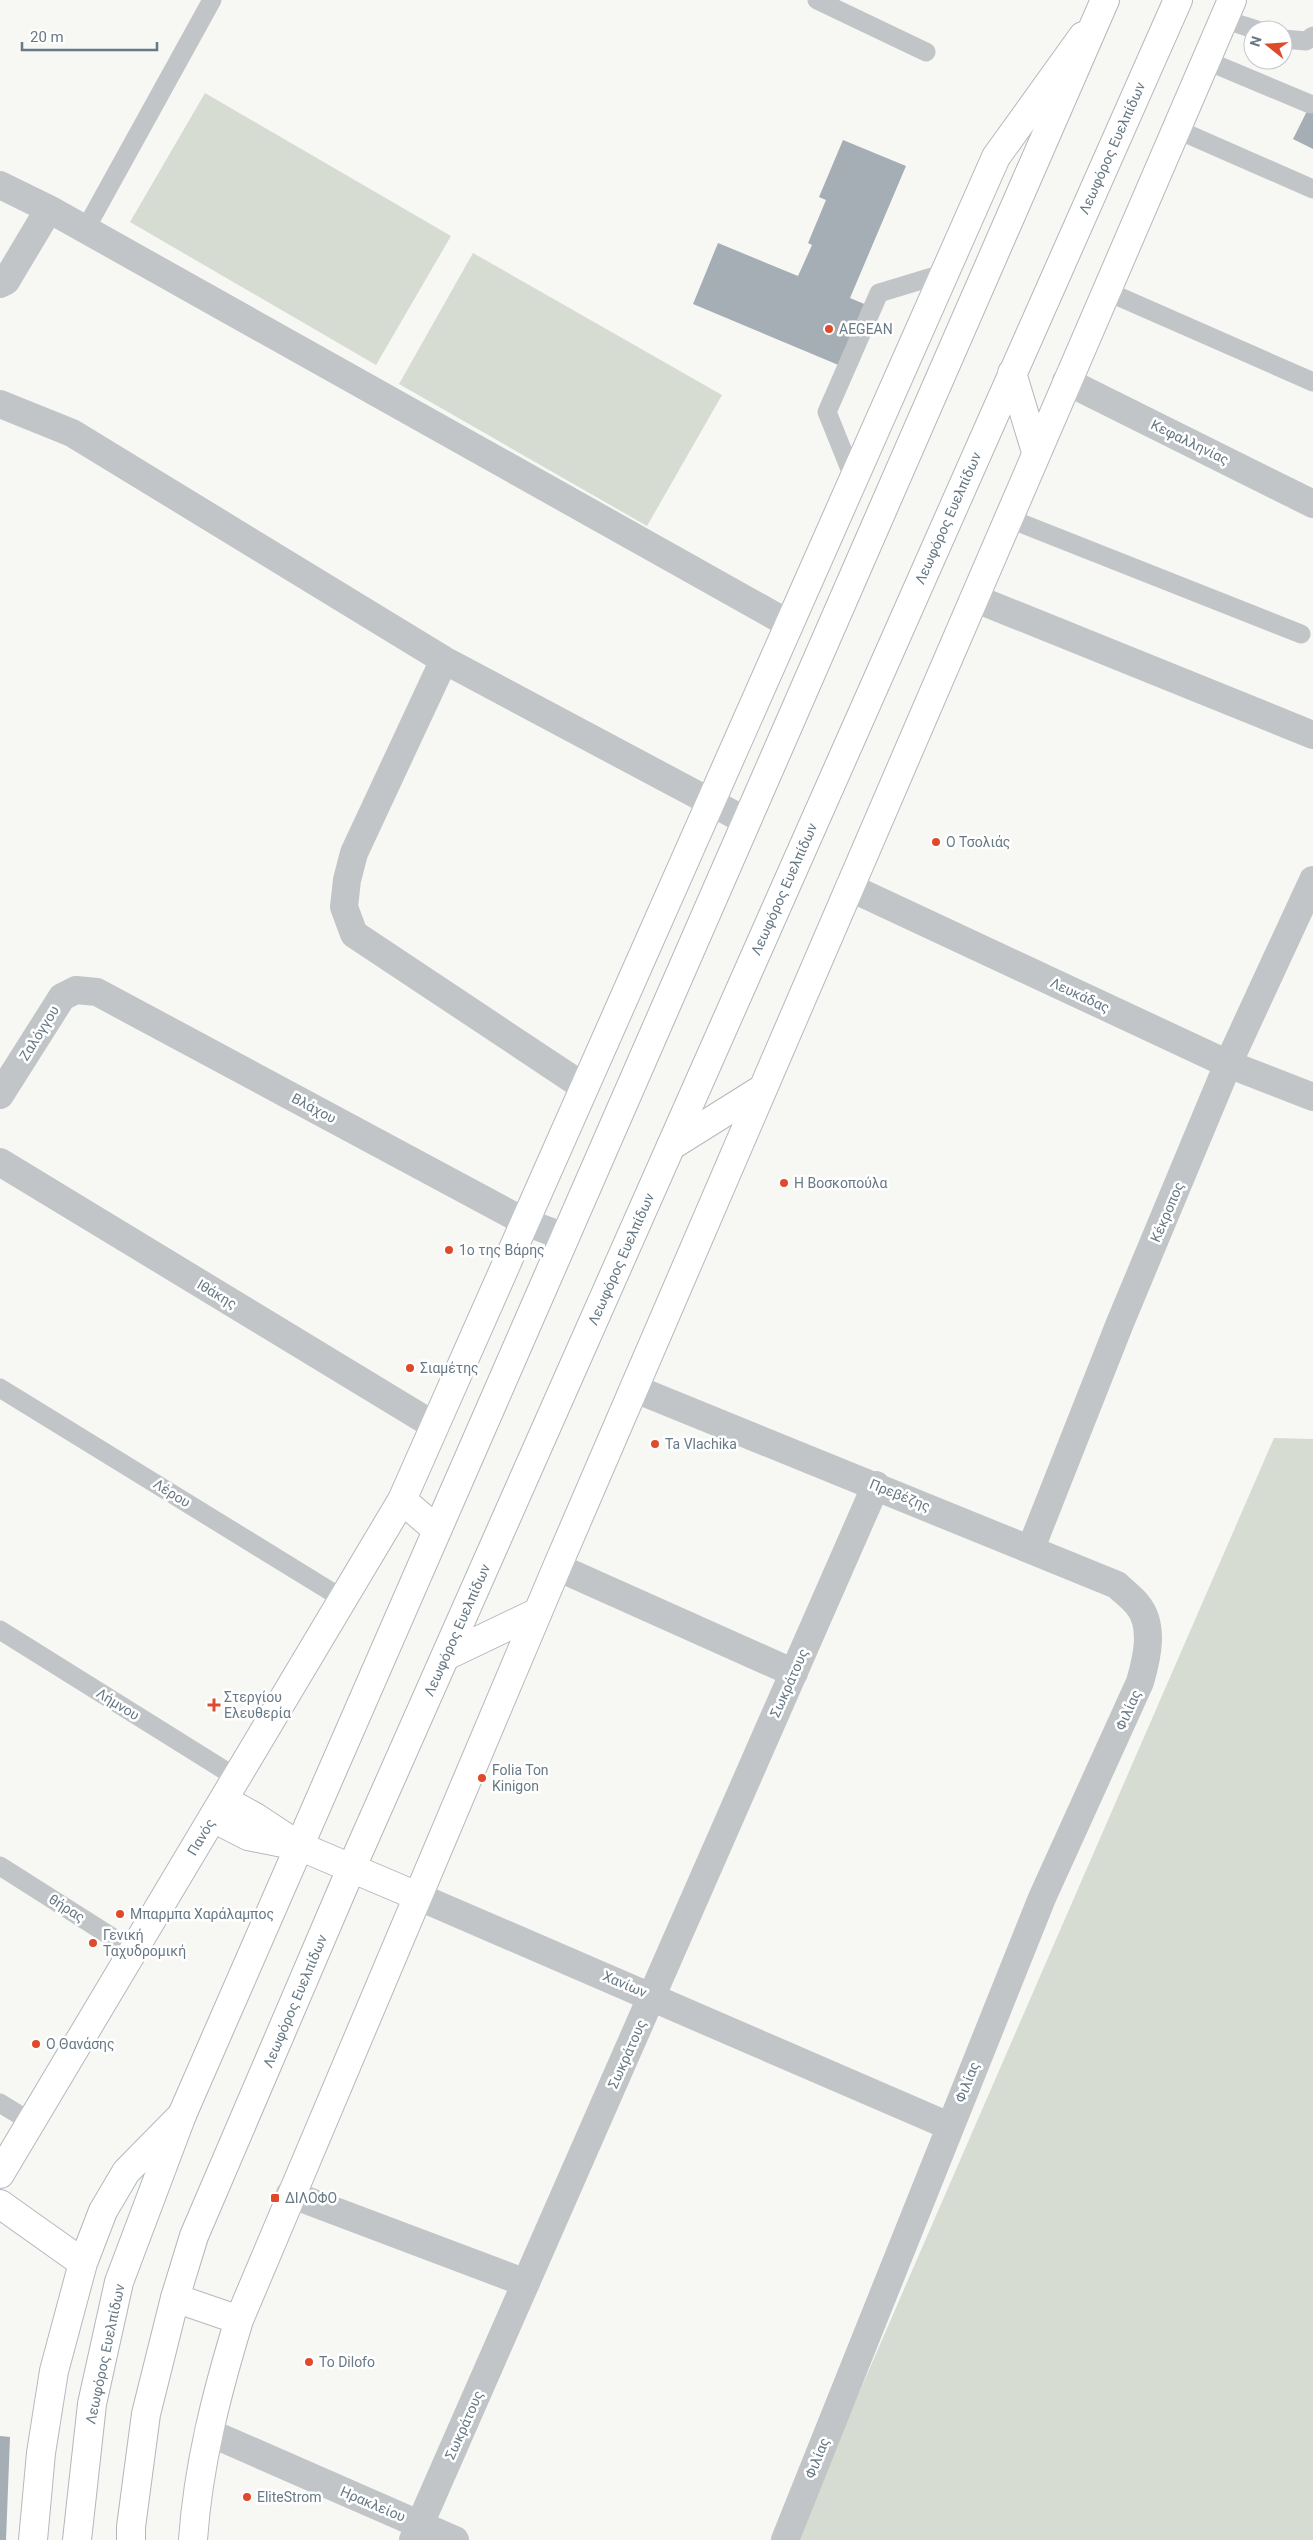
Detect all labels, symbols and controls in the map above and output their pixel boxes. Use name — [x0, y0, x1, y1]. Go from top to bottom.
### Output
scale bar — [22, 20, 158, 52]
north arrow — [1243, 20, 1293, 70]
text: 20 m — [30, 28, 64, 46]
text: N — [1246, 34, 1265, 48]
street label: Λεωφόρος Ευελπίδων — [1076, 79, 1149, 217]
place label: AEGEAN — [839, 321, 893, 337]
marker: AEGEAN — [823, 323, 835, 335]
street label: Κεφαλληνίας — [1148, 416, 1232, 469]
street label: Λεωφόρος Ευελπίδων — [912, 449, 985, 587]
street label: Λεωφόρος Ευελπίδων — [748, 820, 821, 958]
place label: Ο Τσολιάς — [946, 834, 1010, 850]
marker: Ο Τσολιάς — [930, 836, 942, 848]
street label: Λευκάδας — [1048, 974, 1112, 1016]
street label: Ζαλόγγου — [16, 1003, 62, 1063]
street label: Βλάχου — [289, 1090, 339, 1126]
place label: Η Βοσκοπούλα — [794, 1175, 888, 1191]
marker: Η Βοσκοπούλα — [778, 1177, 790, 1189]
street label: Κέκροπος — [1147, 1179, 1187, 1245]
street label: Λεωφόρος Ευελπίδων — [585, 1190, 658, 1328]
place label: 1ο της Βάρης — [459, 1242, 545, 1258]
marker: 1ο της Βάρης — [443, 1244, 455, 1256]
street label: Ιθάκης — [194, 1276, 240, 1312]
place label: Σιαμέτης — [420, 1360, 479, 1376]
marker: Σιαμέτης — [404, 1362, 416, 1374]
place label: Ta Vlachika — [665, 1436, 737, 1452]
marker: Ta Vlachika — [649, 1438, 661, 1450]
street label: Λέρου — [151, 1476, 193, 1510]
street label: Πρεβέζης — [867, 1476, 933, 1514]
street label: Λεωφόρος Ευελπίδων — [421, 1561, 494, 1699]
street label: Σωκράτους — [767, 1646, 811, 1720]
street label: Λήμνου — [94, 1685, 142, 1723]
street label: Φιλίας — [1112, 1687, 1144, 1733]
place label: Στεργίου Ελευθερία — [224, 1689, 291, 1721]
marker: Στεργίου Ελευθερία — [208, 1699, 220, 1711]
place label: Folia Ton Kinigon — [492, 1762, 549, 1794]
marker: Folia Ton Kinigon — [476, 1772, 488, 1784]
street label: Πανός — [184, 1816, 218, 1858]
street label: θήρας — [46, 1891, 88, 1925]
place label: Μπαρμπα Χαράλαμπος — [130, 1906, 274, 1922]
marker: Μπαρμπα Χαράλαμπος — [114, 1908, 126, 1920]
place label: Γενική Ταχυδρομική — [103, 1927, 186, 1959]
street label: Λεωφόρος Ευελπίδων — [260, 1932, 331, 2070]
marker: Γενική Ταχυδρομική — [87, 1937, 99, 1949]
street label: Χανίων — [601, 1968, 650, 2000]
street label: Σωκράτους — [605, 2017, 649, 2091]
place label: O Θανάσης — [46, 2036, 115, 2052]
marker: O Θανάσης — [30, 2038, 42, 2050]
street label: Φιλίας — [952, 2059, 982, 2105]
place label: ΔΙΛΟΦΟ — [285, 2190, 337, 2206]
marker: ΔΙΛΟΦΟ — [269, 2192, 281, 2204]
street label: Λεωφόρος Ευελπίδων — [82, 2282, 129, 2426]
place label: To Dilofo — [319, 2354, 375, 2370]
marker: To Dilofo — [303, 2356, 315, 2368]
street label: Σωκράτους — [442, 2388, 486, 2462]
street label: Φιλίας — [802, 2435, 832, 2481]
street label: Ηρακλείου — [338, 2483, 408, 2525]
place label: EliteStrom — [257, 2489, 322, 2505]
marker: EliteStrom — [241, 2491, 253, 2503]

